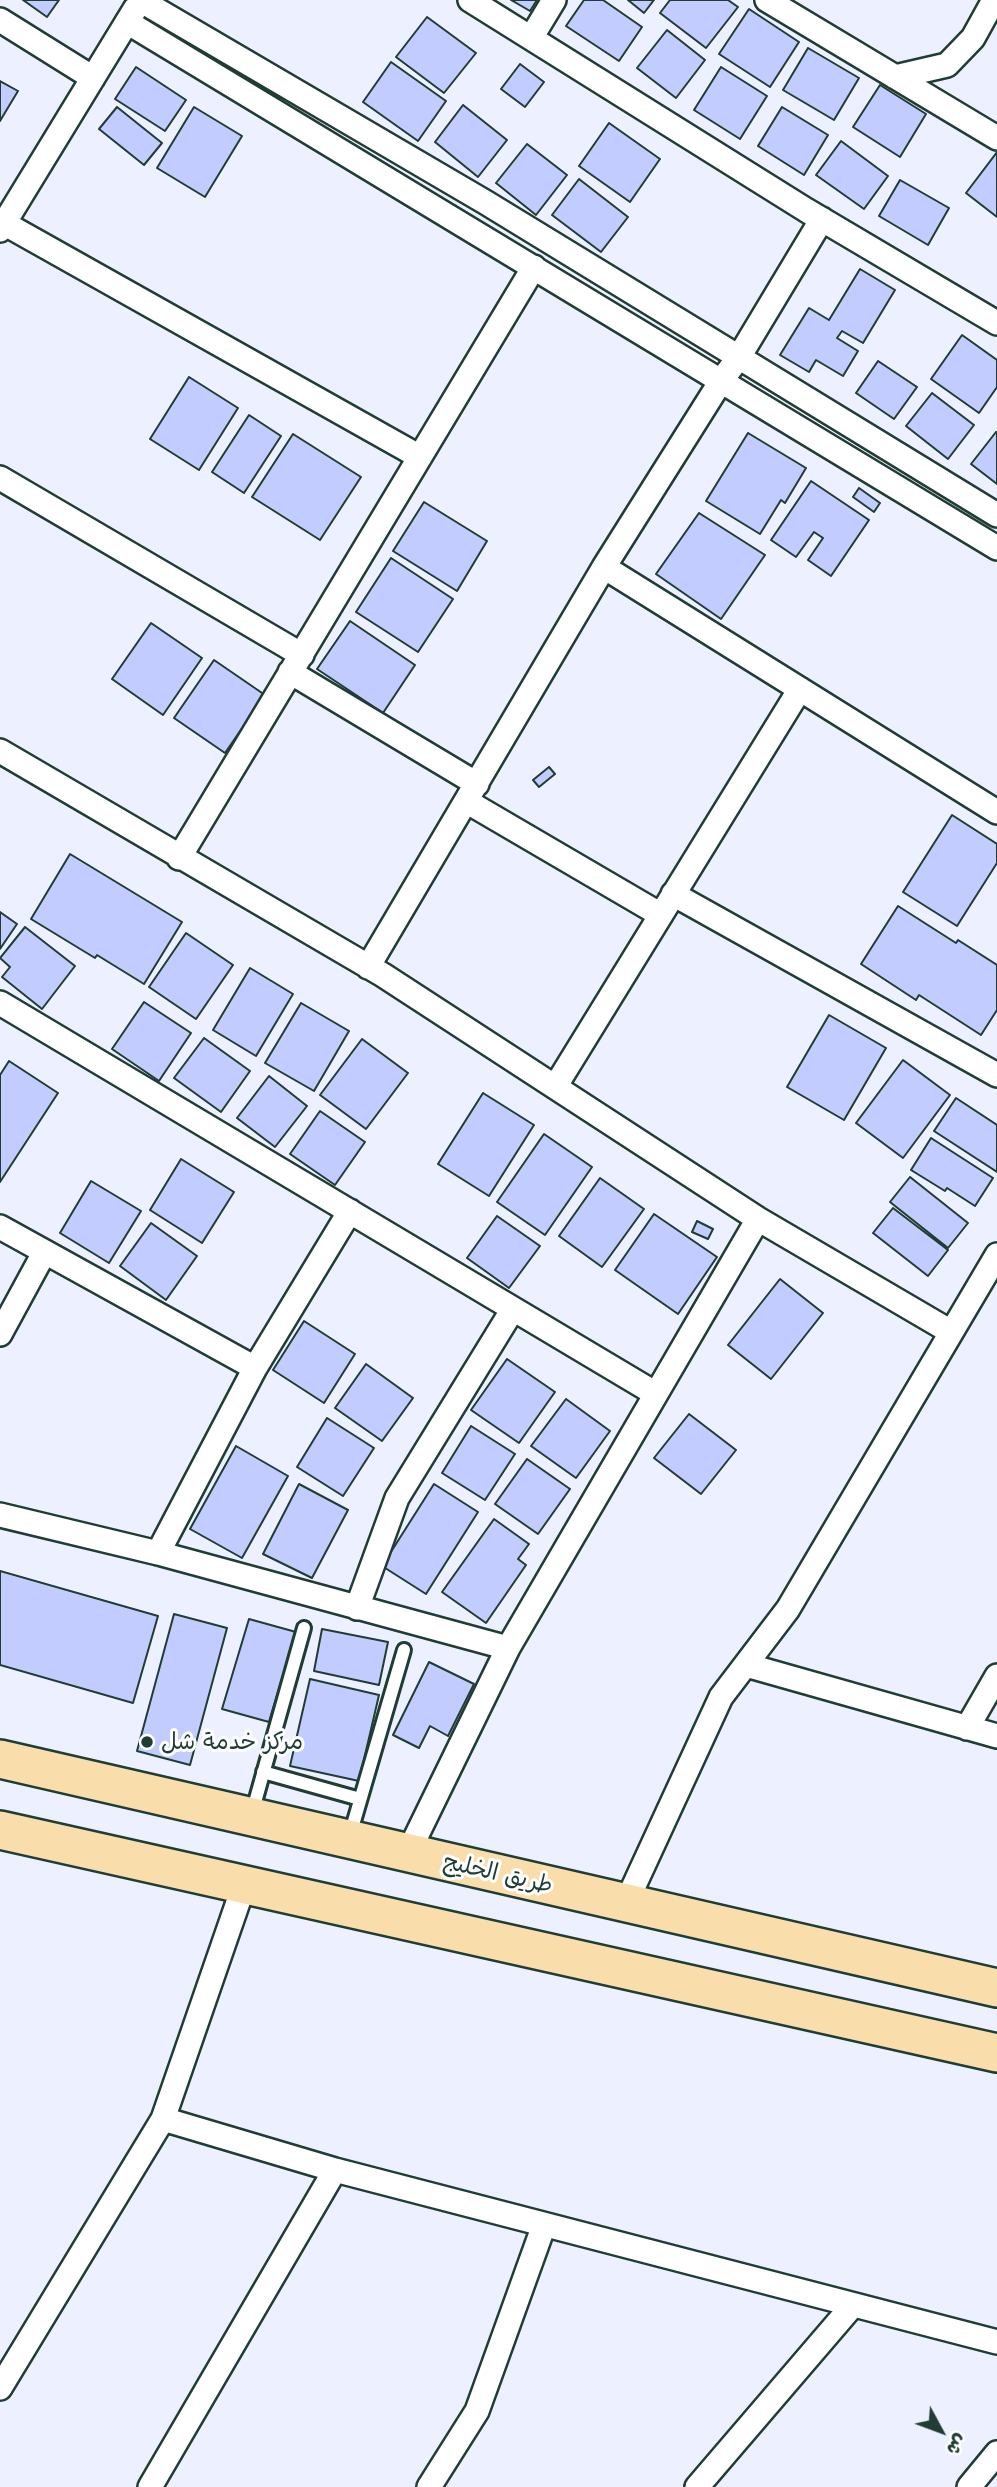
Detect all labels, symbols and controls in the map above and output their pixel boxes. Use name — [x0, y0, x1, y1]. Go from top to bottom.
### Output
place label: مركز خدمة شل — [161, 1728, 303, 1756]
marker: مركز خدمة شل — [139, 1734, 155, 1750]
street label: طريق الخليج — [441, 1848, 555, 1900]
north arrow — [906, 2396, 976, 2466]
text: ش — [942, 2430, 972, 2460]

